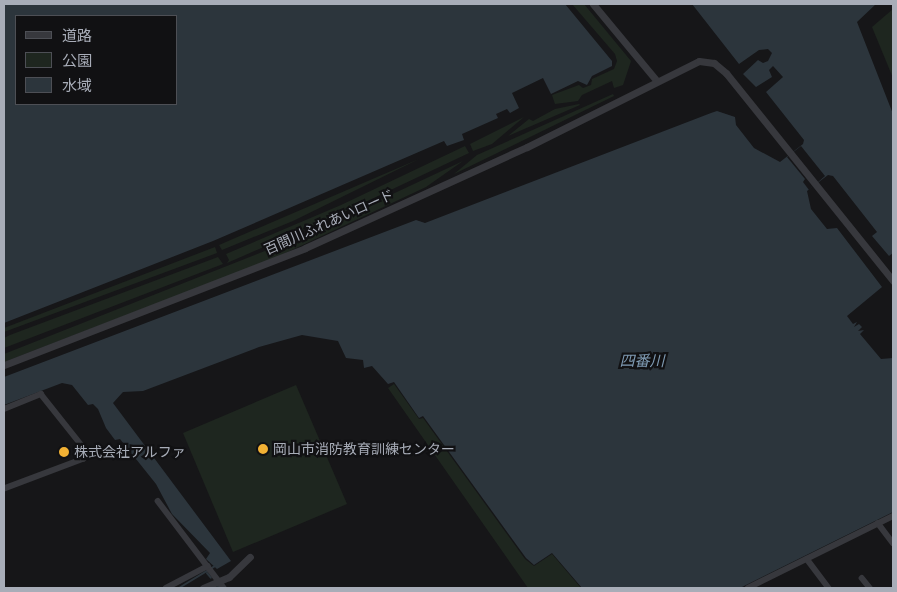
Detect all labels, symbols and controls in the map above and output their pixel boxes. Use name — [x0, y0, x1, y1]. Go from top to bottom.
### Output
legend — [15, 15, 178, 105]
text: 道路 — [62, 27, 92, 45]
text: 公園 — [62, 52, 92, 70]
text: 水域 — [62, 77, 92, 95]
street label: 百間川ふれあいロード — [262, 186, 396, 258]
water label: 四番川 — [620, 353, 664, 371]
place label: 岡山市消防教育訓練センター — [273, 441, 455, 457]
marker: 岡山市消防教育訓練センター — [257, 443, 269, 455]
place label: 株式会社アルファ — [74, 444, 186, 460]
marker: 株式会社アルファ — [58, 446, 70, 458]

